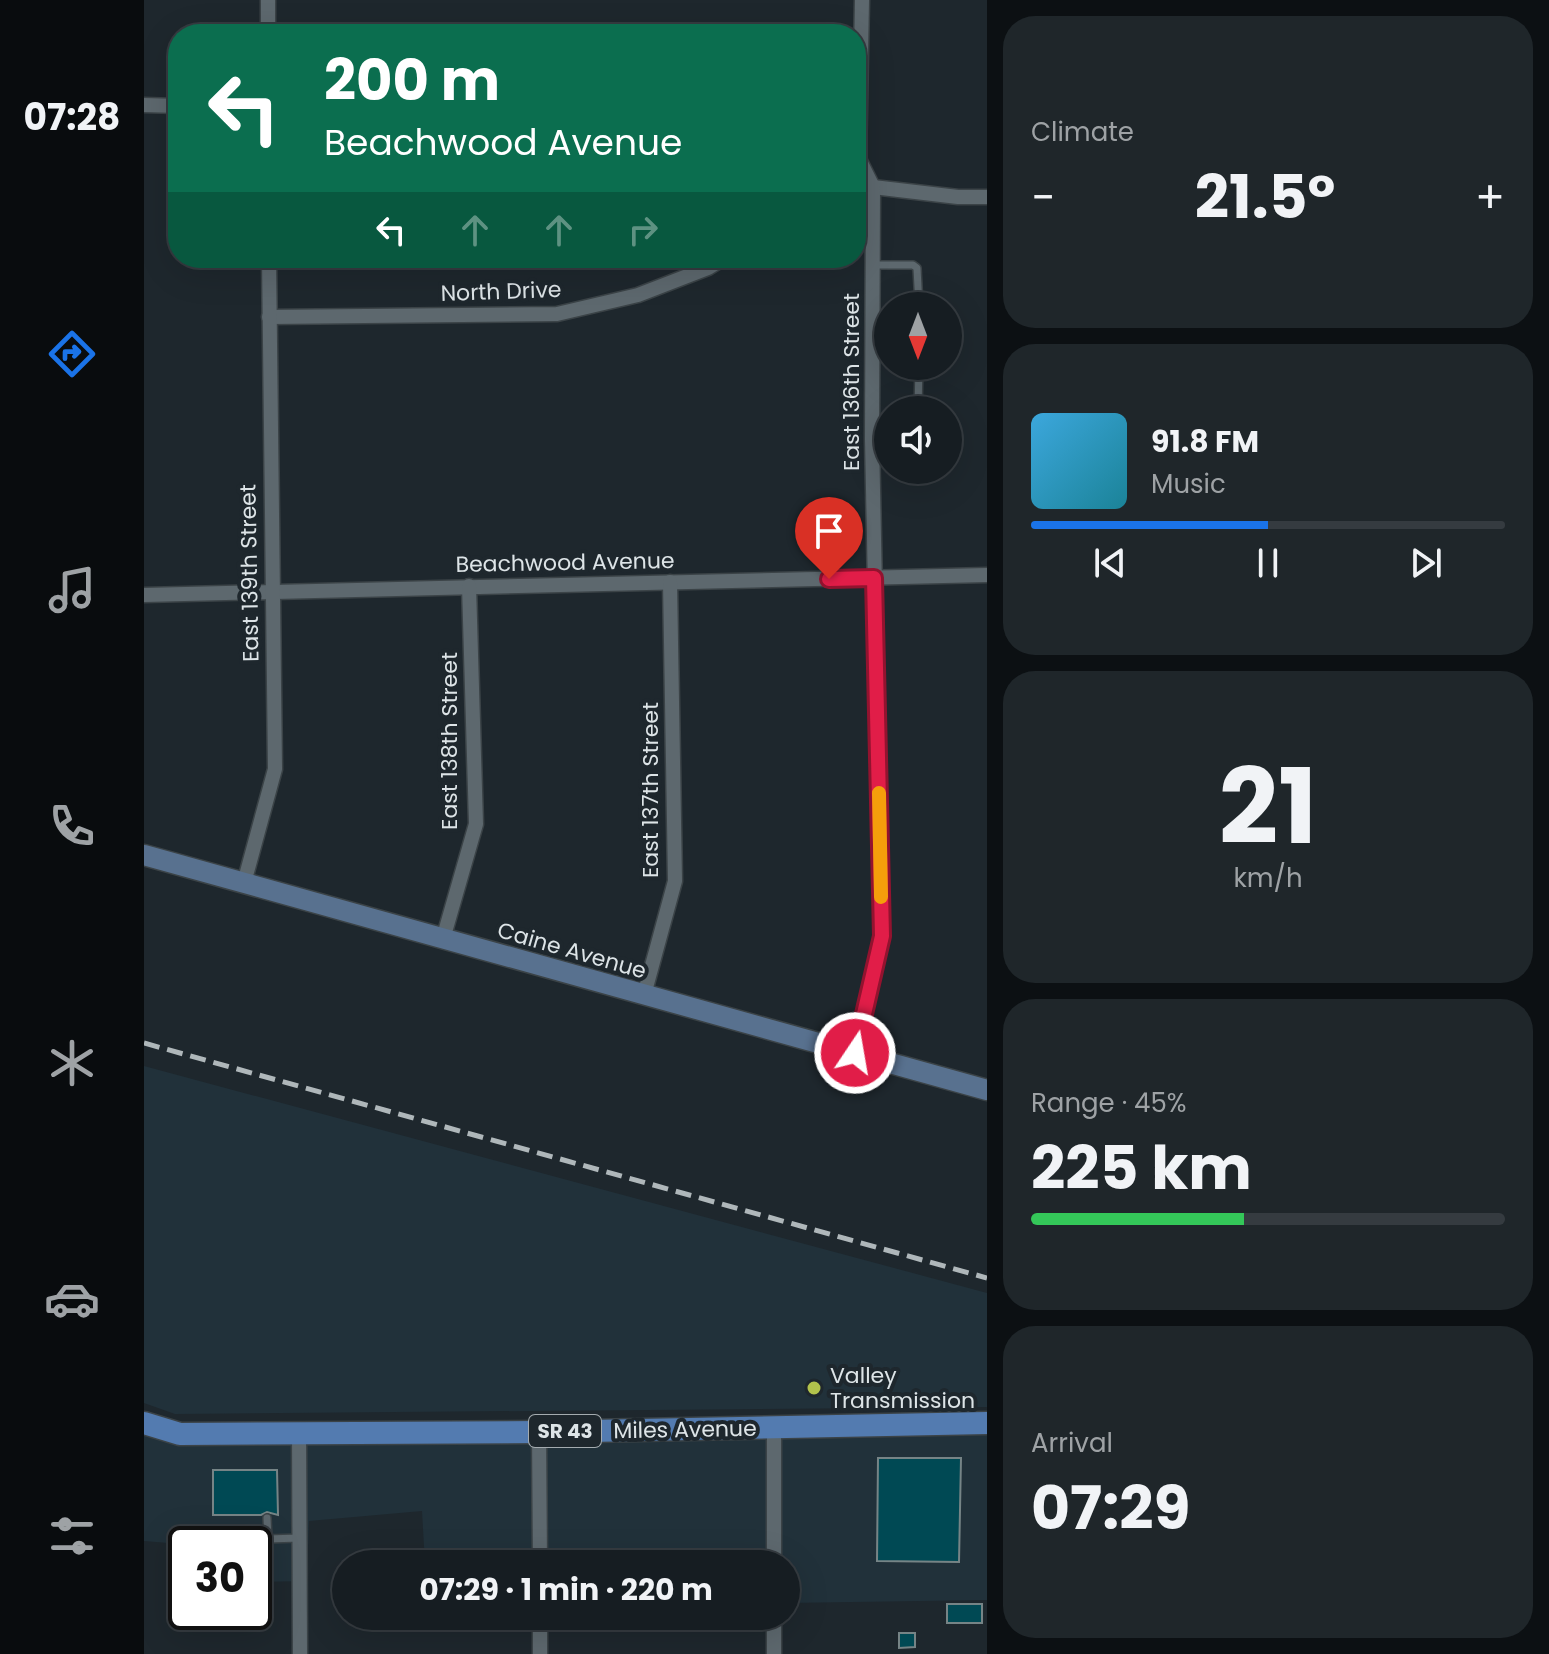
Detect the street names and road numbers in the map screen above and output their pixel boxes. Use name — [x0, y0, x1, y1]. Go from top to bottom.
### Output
street label: North Drive — [440, 274, 562, 309]
street label: East 136th Street — [836, 293, 867, 471]
street label: East 139th Street — [232, 484, 267, 662]
street label: Beachwood Avenue — [455, 545, 675, 580]
street label: East 138th Street — [434, 652, 465, 830]
street label: East 137th Street — [635, 702, 666, 878]
street label: Caine Avenue — [494, 914, 650, 987]
street label: Miles Avenue — [613, 1413, 757, 1446]
road number: SR 43 — [529, 1415, 601, 1447]

